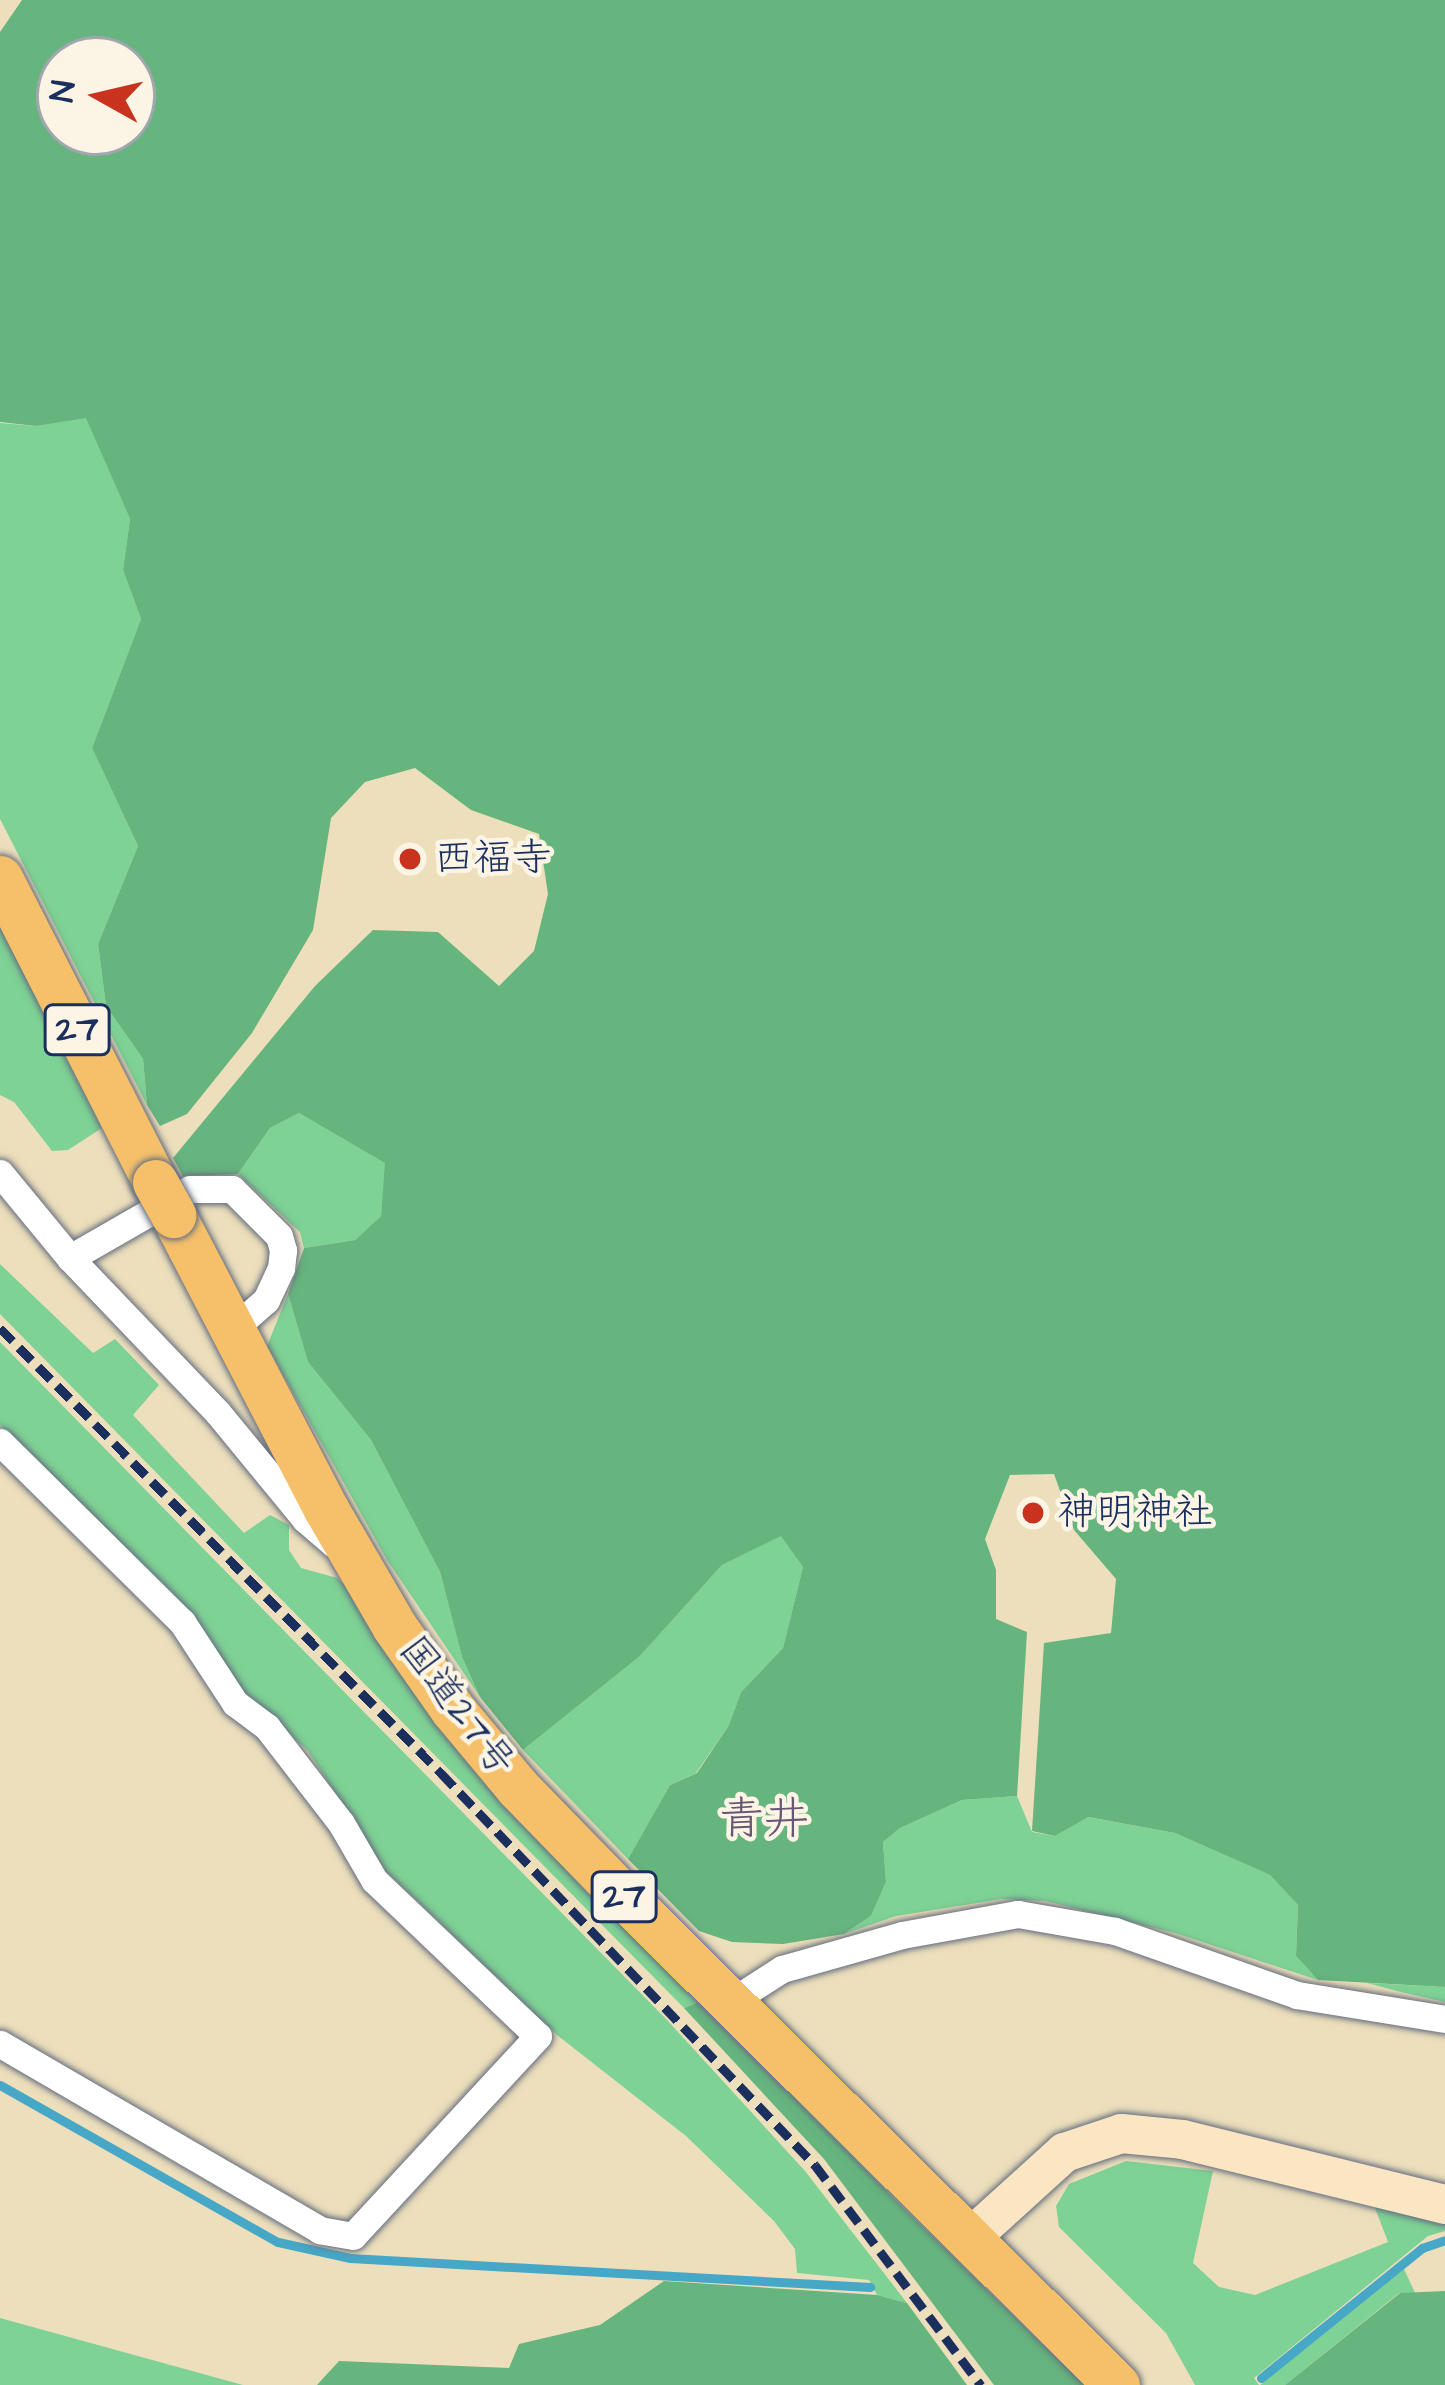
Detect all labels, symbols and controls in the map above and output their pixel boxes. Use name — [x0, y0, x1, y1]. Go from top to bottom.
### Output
north arrow — [36, 36, 156, 156]
text: N — [39, 78, 88, 105]
place label: 西福寺 — [434, 836, 551, 882]
marker: 西福寺 — [397, 846, 423, 872]
road number: 27 — [41, 1000, 113, 1060]
place label: 神明神社 — [1057, 1490, 1213, 1536]
marker: 神明神社 — [1020, 1500, 1046, 1526]
street label: 国道27号 — [388, 1628, 524, 1786]
district label: 青井 — [719, 1794, 809, 1848]
road number: 27 — [588, 1867, 660, 1927]

